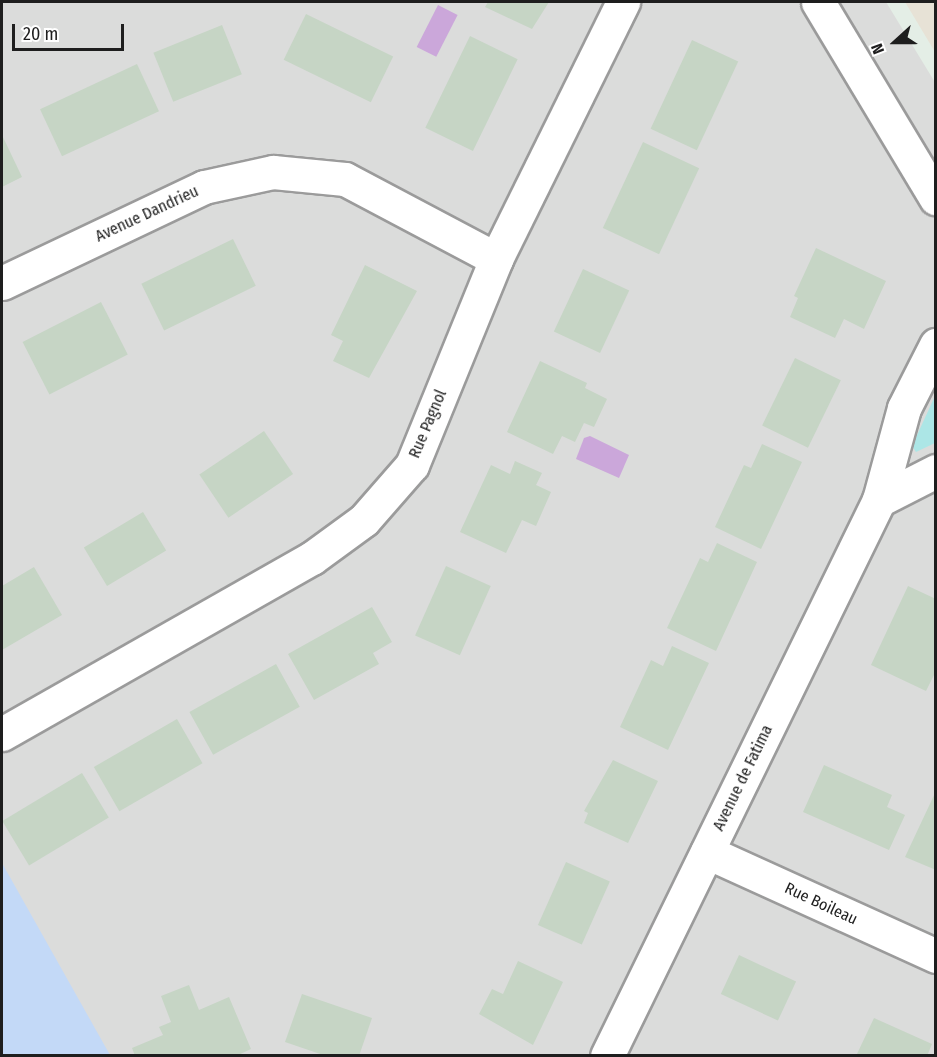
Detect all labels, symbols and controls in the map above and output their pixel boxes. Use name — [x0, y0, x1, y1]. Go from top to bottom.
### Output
scale bar — [15, 12, 128, 50]
north arrow — [865, 12, 925, 72]
text: 20 m — [23, 23, 58, 45]
text: N — [867, 41, 888, 57]
street label: Avenue Dandrieu — [92, 182, 202, 246]
street label: Rue Pagnol — [405, 387, 451, 461]
street label: Avenue de Fatima — [709, 722, 777, 834]
street label: Rue Boileau — [782, 879, 860, 929]

